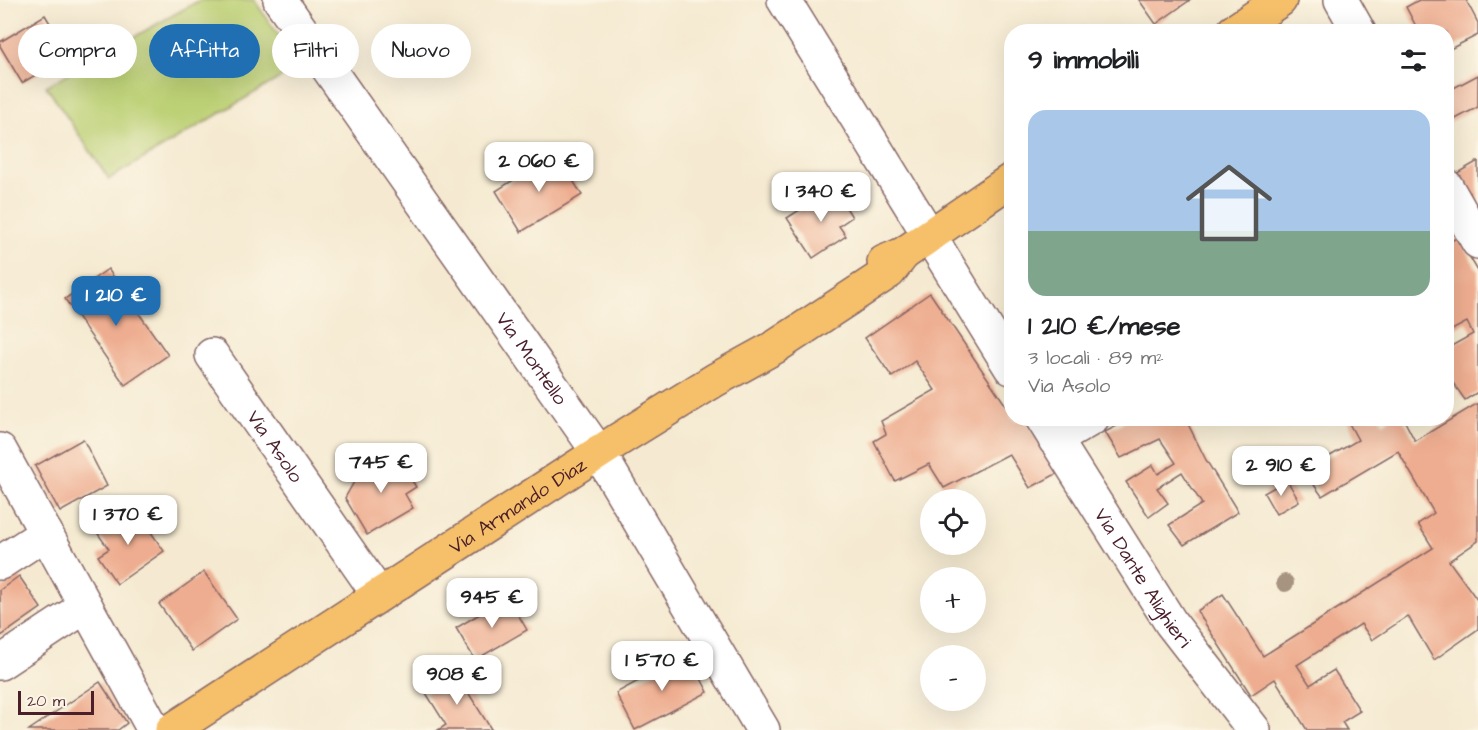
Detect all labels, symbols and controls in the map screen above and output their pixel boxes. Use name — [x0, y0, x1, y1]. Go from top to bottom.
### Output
chip: Compra — [18, 24, 137, 78]
chip: Affitta — [149, 24, 260, 78]
chip: Filtri — [272, 24, 359, 78]
chip: Nuovo — [371, 24, 471, 78]
text: 9 immobili — [1028, 42, 1139, 78]
icon: filters — [1397, 44, 1430, 77]
pin: 2 060 € — [484, 142, 594, 193]
text: 2 060 € — [498, 147, 580, 175]
icon: home — [1175, 149, 1283, 257]
pin: 1 340 € — [766, 172, 876, 223]
text: 1 340 € — [786, 177, 856, 205]
pin: 1 210 € — [61, 276, 171, 327]
text: 1 210 € — [85, 281, 147, 309]
street label: Via Montello — [489, 306, 574, 411]
text: 1 210 €/mese — [1028, 308, 1181, 344]
text: 3 locali · 89 m² — [1028, 344, 1164, 372]
text: Via Asolo — [1028, 372, 1110, 400]
street label: Via Asolo — [240, 405, 310, 488]
pin: 745 € — [339, 443, 423, 494]
pin: 2 910 € — [1226, 446, 1336, 497]
text: 745 € — [349, 448, 413, 476]
street label: Via Armando Diaz — [444, 451, 592, 561]
text: 2 910 € — [1246, 451, 1316, 479]
map controls — [920, 489, 986, 711]
button: locate — [920, 489, 986, 555]
pin: 1 370 € — [73, 495, 183, 546]
text: 1 370 € — [93, 500, 163, 528]
street label: Via Dante Alighieri — [1087, 503, 1198, 654]
button: + — [920, 567, 986, 633]
pin: 945 € — [450, 578, 534, 629]
text: 945 € — [460, 583, 524, 611]
pin: 1 570 € — [607, 641, 717, 692]
button: − — [920, 645, 986, 711]
text: 1 570 € — [625, 646, 699, 674]
pin: 908 € — [415, 655, 499, 706]
text: 908 € — [427, 660, 487, 688]
scale bar — [18, 688, 94, 716]
text: 20 m — [27, 690, 65, 712]

